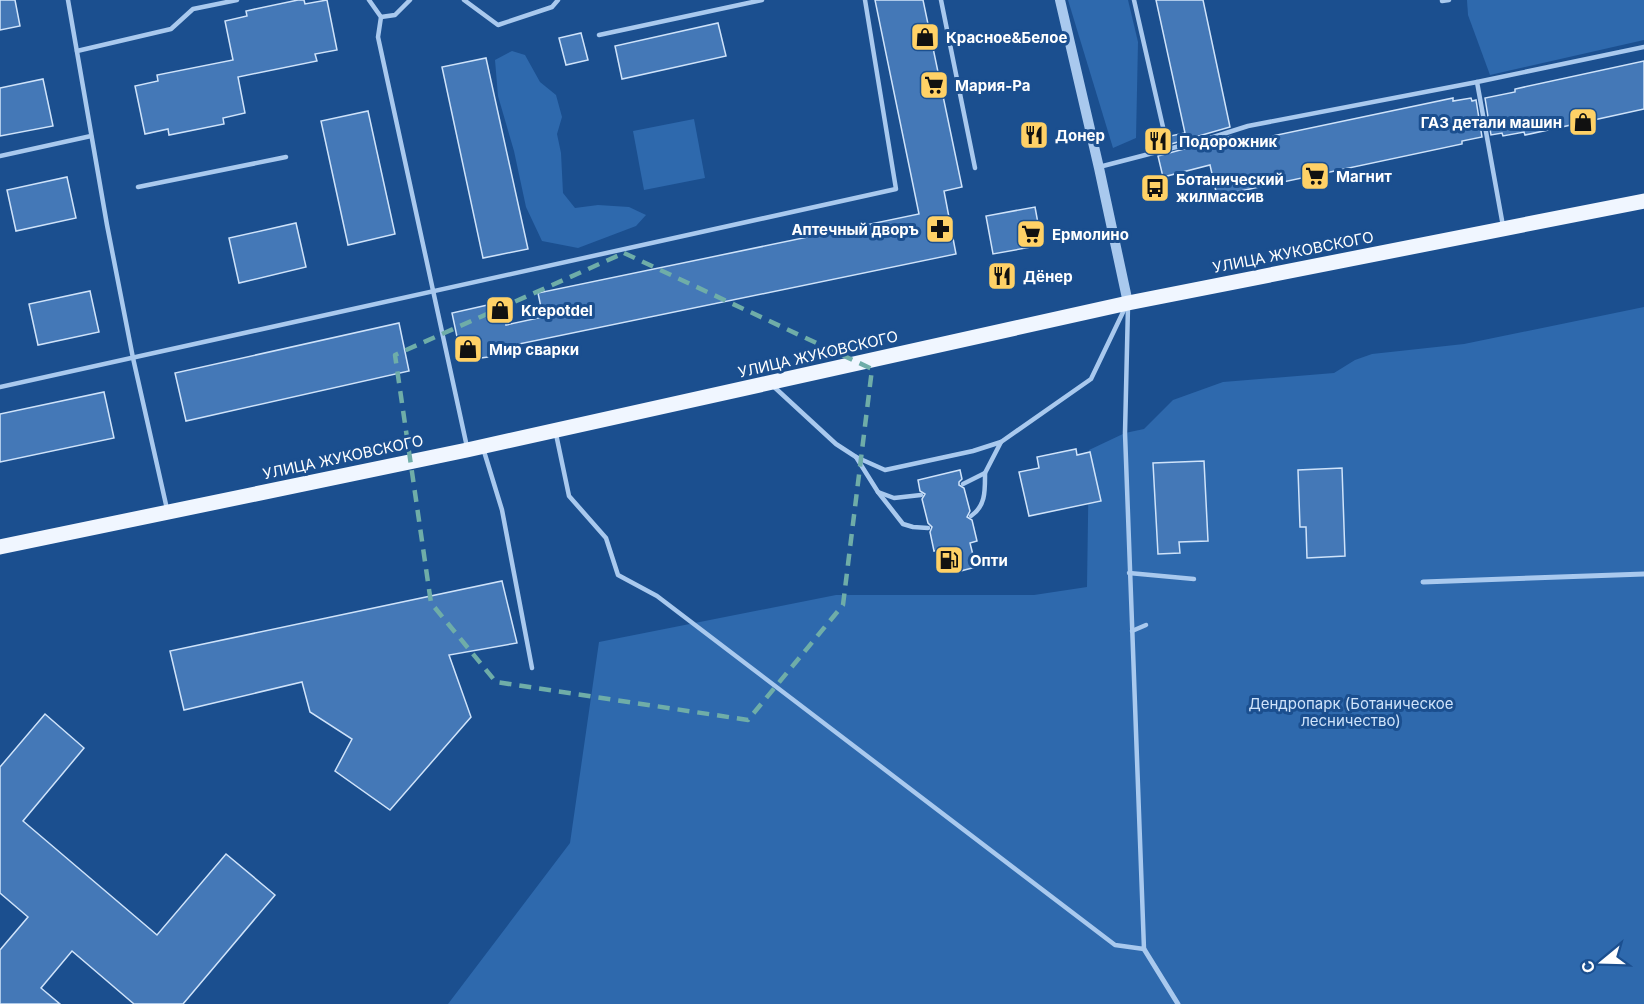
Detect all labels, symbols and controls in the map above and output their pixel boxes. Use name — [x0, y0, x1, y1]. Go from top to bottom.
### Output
shop icon: Красное&Белое — [909, 21, 941, 53]
place label: Красное&Белое — [946, 28, 1067, 47]
supermarket icon: Мария-Ра — [918, 69, 950, 101]
place label: Мария-Ра — [955, 76, 1030, 95]
shop icon: ГАЗ детали машин — [1567, 106, 1599, 138]
place label: ГАЗ детали машин — [1421, 113, 1562, 132]
restaurant icon: Донер — [1018, 119, 1050, 151]
restaurant icon: Подорожник — [1142, 125, 1174, 157]
place label: Донер — [1055, 126, 1105, 145]
place label: Подорожник — [1179, 132, 1278, 151]
supermarket icon: Магнит — [1299, 160, 1331, 192]
place label: Магнит — [1336, 167, 1392, 186]
place label: Ботанический жилмассив — [1176, 170, 1284, 206]
bus stop icon: Ботанический жилмассив — [1139, 172, 1171, 204]
pharmacy icon: Аптечный дворъ — [924, 213, 956, 245]
supermarket icon: Ермолино — [1015, 218, 1047, 250]
place label: Аптечный дворъ — [791, 220, 919, 239]
place label: Ермолино — [1052, 225, 1129, 244]
street label: УЛИЦА ЖУКОВСКОГО — [1211, 227, 1375, 277]
restaurant icon: Дёнер — [986, 260, 1018, 292]
place label: Дёнер — [1023, 267, 1073, 286]
shop icon: Krepotdel — [484, 294, 516, 326]
place label: Krepotdel — [521, 301, 593, 320]
street label: УЛИЦА ЖУКОВСКОГО — [736, 326, 900, 382]
shop icon: Мир сварки — [452, 333, 484, 365]
place label: Мир сварки — [489, 340, 579, 359]
street label: УЛИЦА ЖУКОВСКОГО — [261, 431, 425, 483]
fuel station icon: Опти — [933, 544, 965, 576]
place label: Опти — [970, 551, 1008, 570]
park label: Дендропарк (Ботаническое лесничество) — [1248, 694, 1454, 730]
north arrow — [1572, 932, 1632, 992]
text: С — [1576, 958, 1599, 976]

